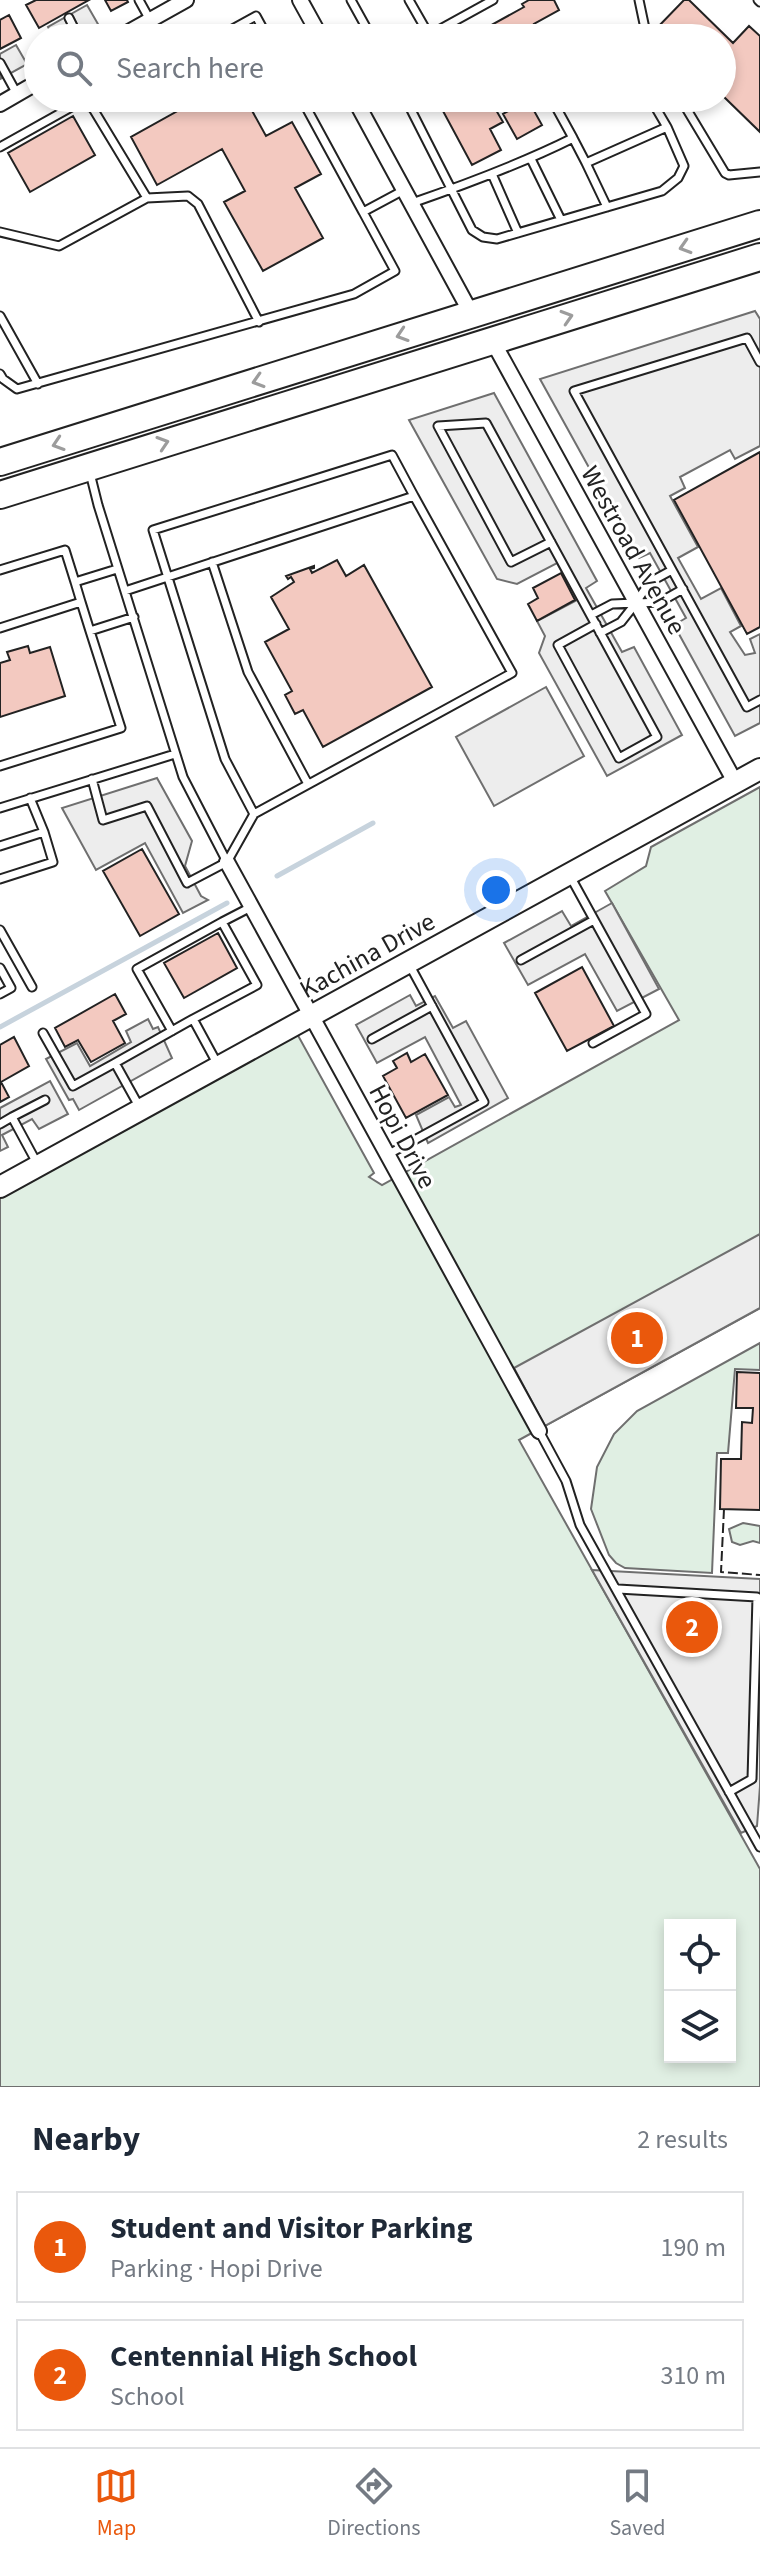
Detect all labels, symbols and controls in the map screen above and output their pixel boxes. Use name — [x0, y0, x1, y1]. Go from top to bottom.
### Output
search box — [24, 24, 736, 112]
icon: search — [52, 46, 96, 90]
text: Search here — [116, 47, 264, 90]
one-way arrow — [679, 238, 693, 254]
one-way arrow — [559, 310, 573, 326]
one-way arrow — [396, 326, 410, 342]
one-way arrow — [252, 372, 266, 388]
one-way arrow — [52, 435, 66, 451]
one-way arrow — [155, 437, 169, 453]
street label: Westroad Avenue — [572, 459, 695, 641]
your location — [476, 870, 516, 910]
street label: Kachina Drive — [293, 903, 442, 1008]
street label: Hopi Drive — [360, 1077, 446, 1195]
pin: 1 — [611, 1308, 663, 1368]
pin: 2 — [666, 1597, 718, 1657]
map controls — [664, 1919, 736, 2063]
button: locate — [664, 1919, 736, 1991]
button: layers — [664, 1991, 736, 2063]
text: Nearby — [32, 2115, 140, 2164]
text: 2 results — [637, 2121, 728, 2158]
text: Student and Visitor Parking — [110, 2207, 473, 2250]
text: 1 — [53, 2229, 67, 2266]
text: 190 m — [660, 2229, 726, 2266]
text: Parking · Hopi Drive — [110, 2250, 323, 2287]
text: Centennial High School — [110, 2335, 417, 2378]
text: 2 — [53, 2357, 67, 2394]
text: 310 m — [660, 2357, 726, 2394]
text: School — [110, 2378, 185, 2415]
tab: Map — [94, 2464, 138, 2544]
tab: Directions — [327, 2464, 420, 2544]
tab: Saved — [609, 2464, 666, 2544]

